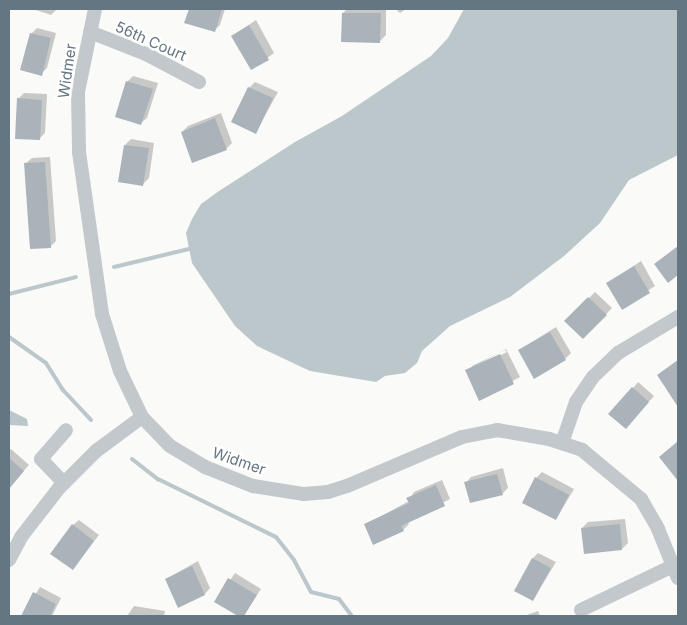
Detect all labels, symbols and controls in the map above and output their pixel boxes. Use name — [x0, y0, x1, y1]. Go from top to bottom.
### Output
street label: 56th Court — [113, 17, 189, 65]
street label: Widmer — [54, 42, 80, 100]
street label: Widmer — [210, 444, 268, 478]

